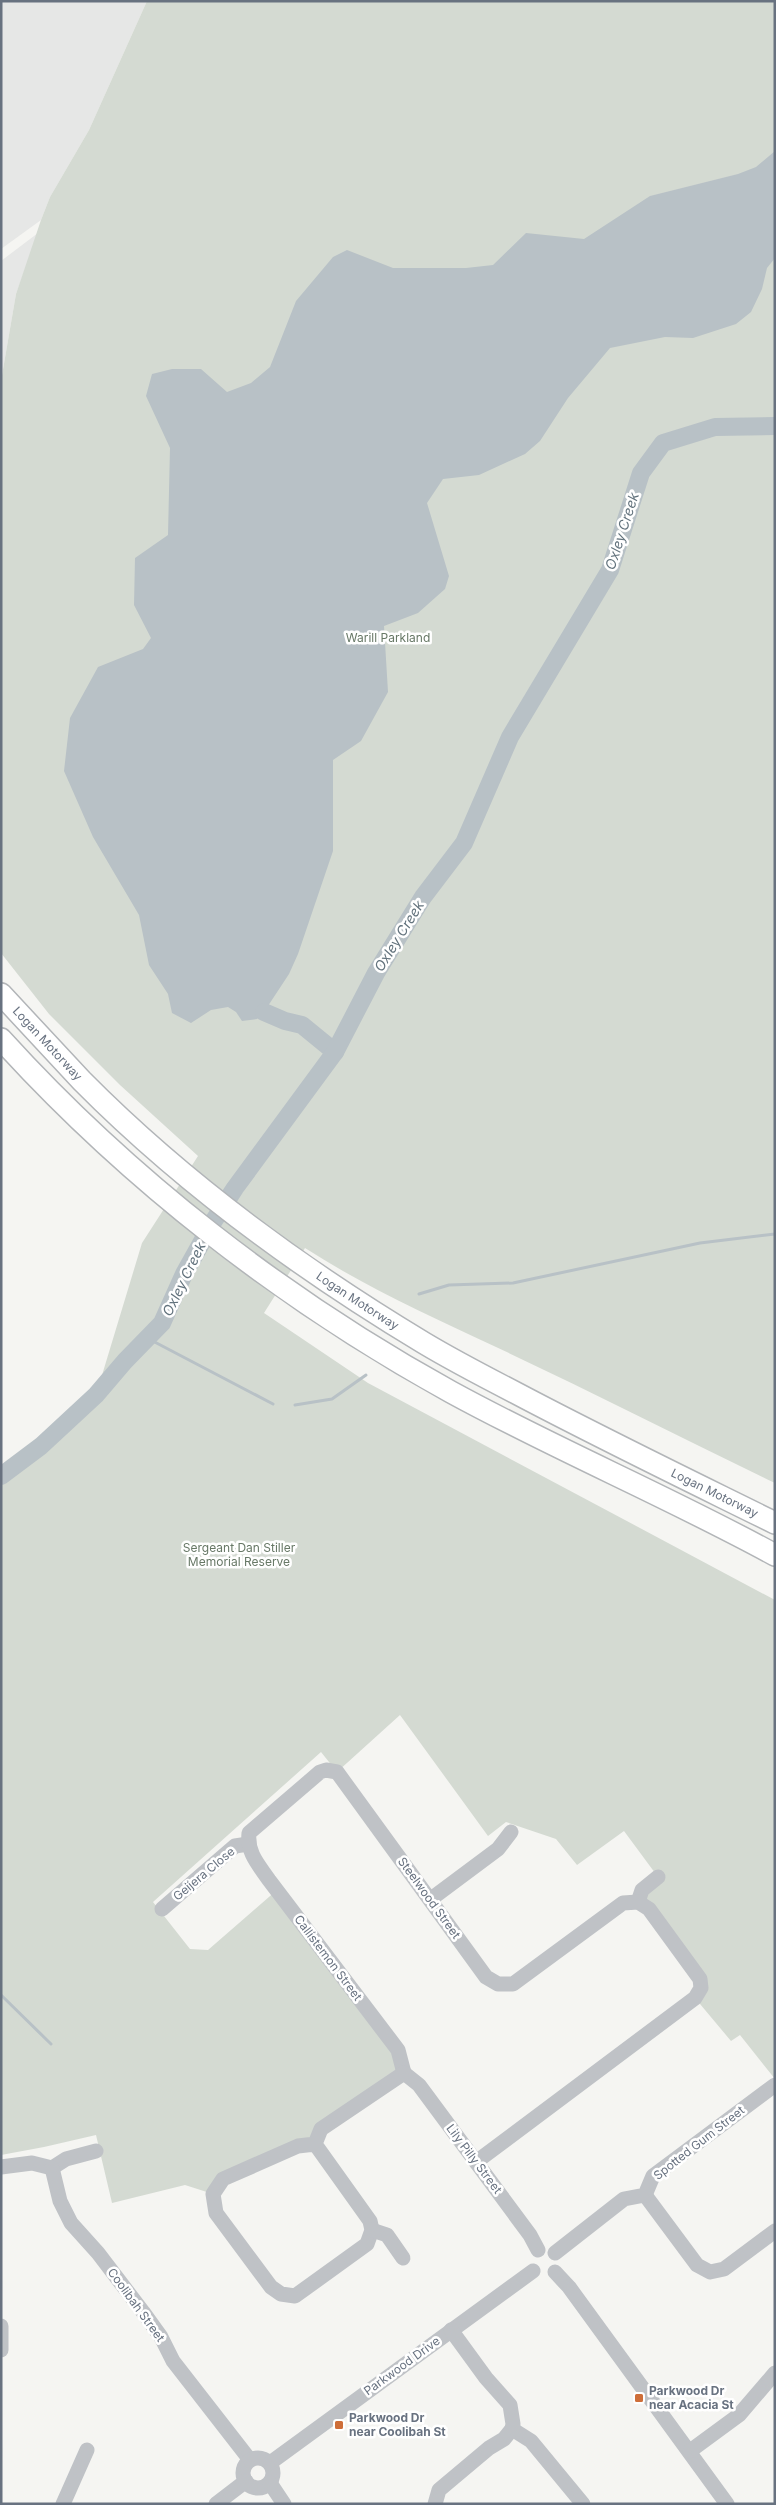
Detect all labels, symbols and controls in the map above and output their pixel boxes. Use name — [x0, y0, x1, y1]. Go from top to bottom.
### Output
water label: Oxley Creek — [601, 490, 642, 572]
park label: Warill Parkland — [346, 630, 430, 645]
water label: Oxley Creek — [370, 897, 427, 974]
street label: Logan Motorway — [10, 1003, 86, 1084]
water label: Oxley Creek — [158, 1239, 209, 1319]
street label: Logan Motorway — [314, 1268, 402, 1333]
street label: Logan Motorway — [669, 1465, 761, 1521]
park label: Sergeant Dan Stiller Memorial Reserve — [183, 1540, 296, 1569]
street label: Geijera Close — [170, 1844, 237, 1904]
street label: Steelwood Street — [395, 1854, 464, 1941]
street label: Callistemon Street — [291, 1912, 366, 2004]
street label: Spotted Gum Street — [650, 2102, 747, 2183]
street label: Lily Pilly Street — [443, 2121, 505, 2196]
street label: Coolibah Street — [105, 2265, 168, 2345]
street label: Parkwood Drive — [361, 2333, 443, 2398]
place label: Parkwood Dr near Acacia St — [649, 2383, 734, 2412]
marker: Parkwood Dr near Acacia St — [633, 2392, 645, 2404]
place label: Parkwood Dr near Coolibah St — [349, 2410, 446, 2439]
marker: Parkwood Dr near Coolibah St — [333, 2419, 345, 2431]

